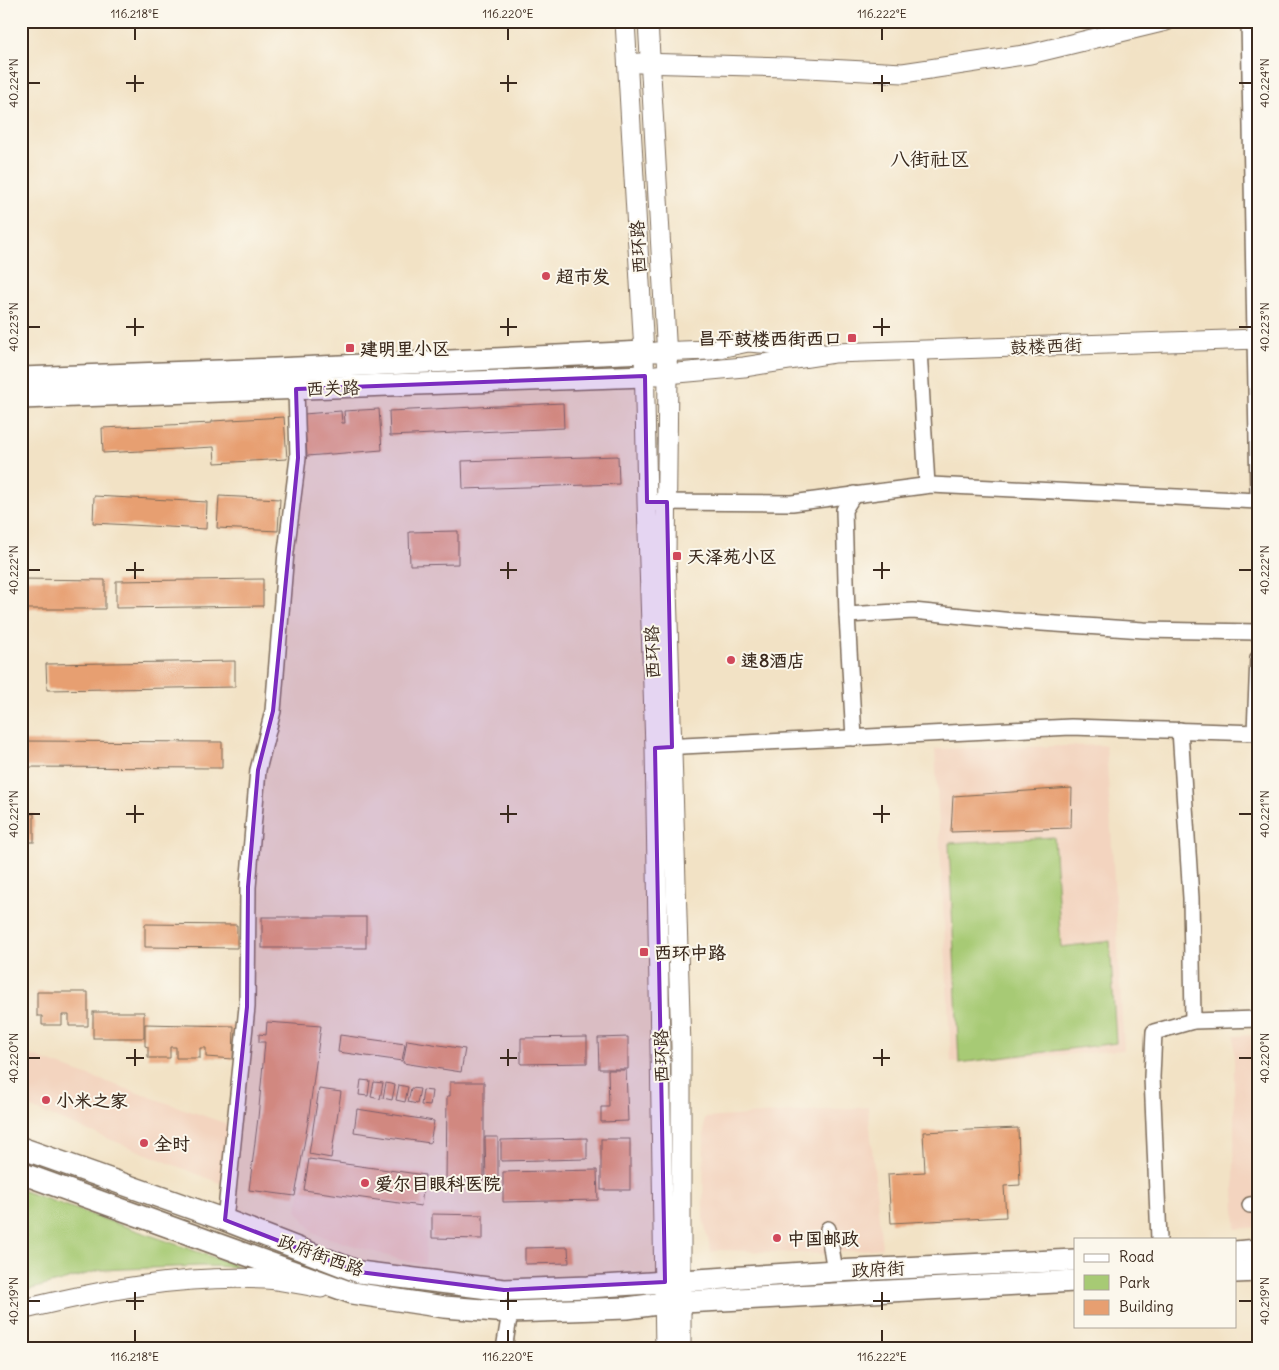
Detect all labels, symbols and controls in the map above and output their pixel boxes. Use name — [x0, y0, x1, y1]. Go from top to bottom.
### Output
text: 116.218°E — [111, 6, 159, 21]
text: 116.220°E — [482, 6, 534, 21]
text: 116.222°E — [857, 6, 907, 21]
text: 40.224°N — [6, 58, 21, 108]
text: 40.224°N — [1257, 58, 1272, 108]
district label: 八街社区 — [890, 146, 970, 171]
street label: 西环路 — [625, 219, 651, 275]
place label: 超市发 — [556, 265, 610, 288]
marker: 超市发 — [540, 270, 552, 282]
text: 40.223°N — [6, 302, 21, 352]
text: 40.223°N — [1257, 302, 1272, 352]
place label: 昌平鼓楼西街西口 — [698, 327, 842, 350]
marker: 昌平鼓楼西街西口 — [846, 332, 858, 344]
street label: 鼓楼西街 — [1010, 333, 1082, 359]
place label: 建明里小区 — [360, 337, 450, 360]
marker: 建明里小区 — [344, 342, 356, 354]
street label: 西关路 — [306, 376, 360, 400]
text: 40.222°N — [6, 545, 21, 595]
place label: 天泽苑小区 — [687, 545, 777, 568]
text: 40.222°N — [1257, 545, 1272, 595]
marker: 天泽苑小区 — [671, 550, 683, 562]
street label: 西环路 — [640, 625, 664, 679]
place label: 速8酒店 — [741, 649, 805, 672]
marker: 速8酒店 — [725, 654, 737, 666]
text: 40.221°N — [6, 790, 21, 838]
text: 40.221°N — [1257, 790, 1272, 838]
place label: 西环中路 — [654, 941, 726, 964]
marker: 西环中路 — [638, 946, 650, 958]
street label: 西环路 — [649, 1029, 673, 1083]
text: 40.220°N — [6, 1033, 21, 1083]
text: 40.220°N — [1257, 1033, 1272, 1083]
place label: 小米之家 — [56, 1089, 128, 1112]
marker: 小米之家 — [40, 1094, 52, 1106]
place label: 全时 — [154, 1132, 190, 1155]
marker: 全时 — [138, 1137, 150, 1149]
place label: 爱尔目眼科医院 — [375, 1172, 501, 1195]
marker: 爱尔目眼科医院 — [359, 1177, 371, 1189]
place label: 中国邮政 — [787, 1227, 859, 1250]
street label: 政府街西路 — [275, 1229, 367, 1281]
marker: 中国邮政 — [771, 1232, 783, 1244]
legend — [1074, 1238, 1236, 1328]
text: Road — [1119, 1247, 1154, 1266]
street label: 政府街 — [850, 1256, 906, 1282]
text: Park — [1119, 1273, 1150, 1292]
text: 40.219°N — [6, 1277, 21, 1325]
text: 40.219°N — [1257, 1277, 1272, 1325]
text: Building — [1119, 1297, 1174, 1316]
text: 116.218°E — [111, 1349, 159, 1364]
text: 116.220°E — [482, 1349, 534, 1364]
text: 116.222°E — [857, 1349, 907, 1364]

